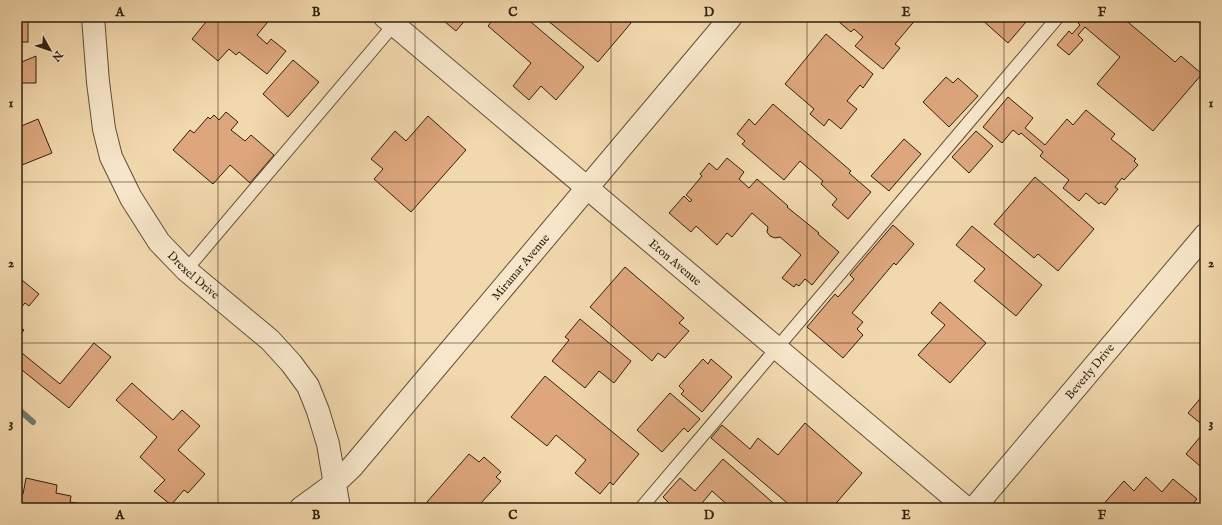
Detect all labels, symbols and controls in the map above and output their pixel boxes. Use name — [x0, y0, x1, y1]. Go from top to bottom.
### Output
text: A — [115, 4, 126, 21]
text: B — [312, 4, 321, 21]
text: C — [508, 4, 518, 21]
text: D — [704, 4, 715, 21]
text: E — [901, 4, 911, 21]
text: F — [1098, 4, 1107, 21]
north arrow — [30, 30, 70, 70]
text: N — [48, 47, 66, 64]
text: 1 — [9, 95, 14, 112]
text: 1 — [1209, 95, 1214, 112]
street label: Miramar Avenue — [489, 231, 553, 304]
street label: Eton Avenue — [645, 236, 705, 290]
street label: Drexel Drive — [164, 248, 223, 303]
text: 2 — [8, 255, 14, 272]
text: 2 — [1208, 255, 1214, 272]
street label: Beverly Drive — [1062, 340, 1118, 403]
text: 3 — [9, 415, 14, 432]
text: 3 — [1209, 415, 1214, 432]
text: A — [115, 507, 126, 524]
text: B — [312, 507, 321, 524]
text: C — [508, 507, 518, 524]
text: D — [704, 507, 715, 524]
text: E — [901, 507, 911, 524]
text: F — [1098, 507, 1107, 524]

